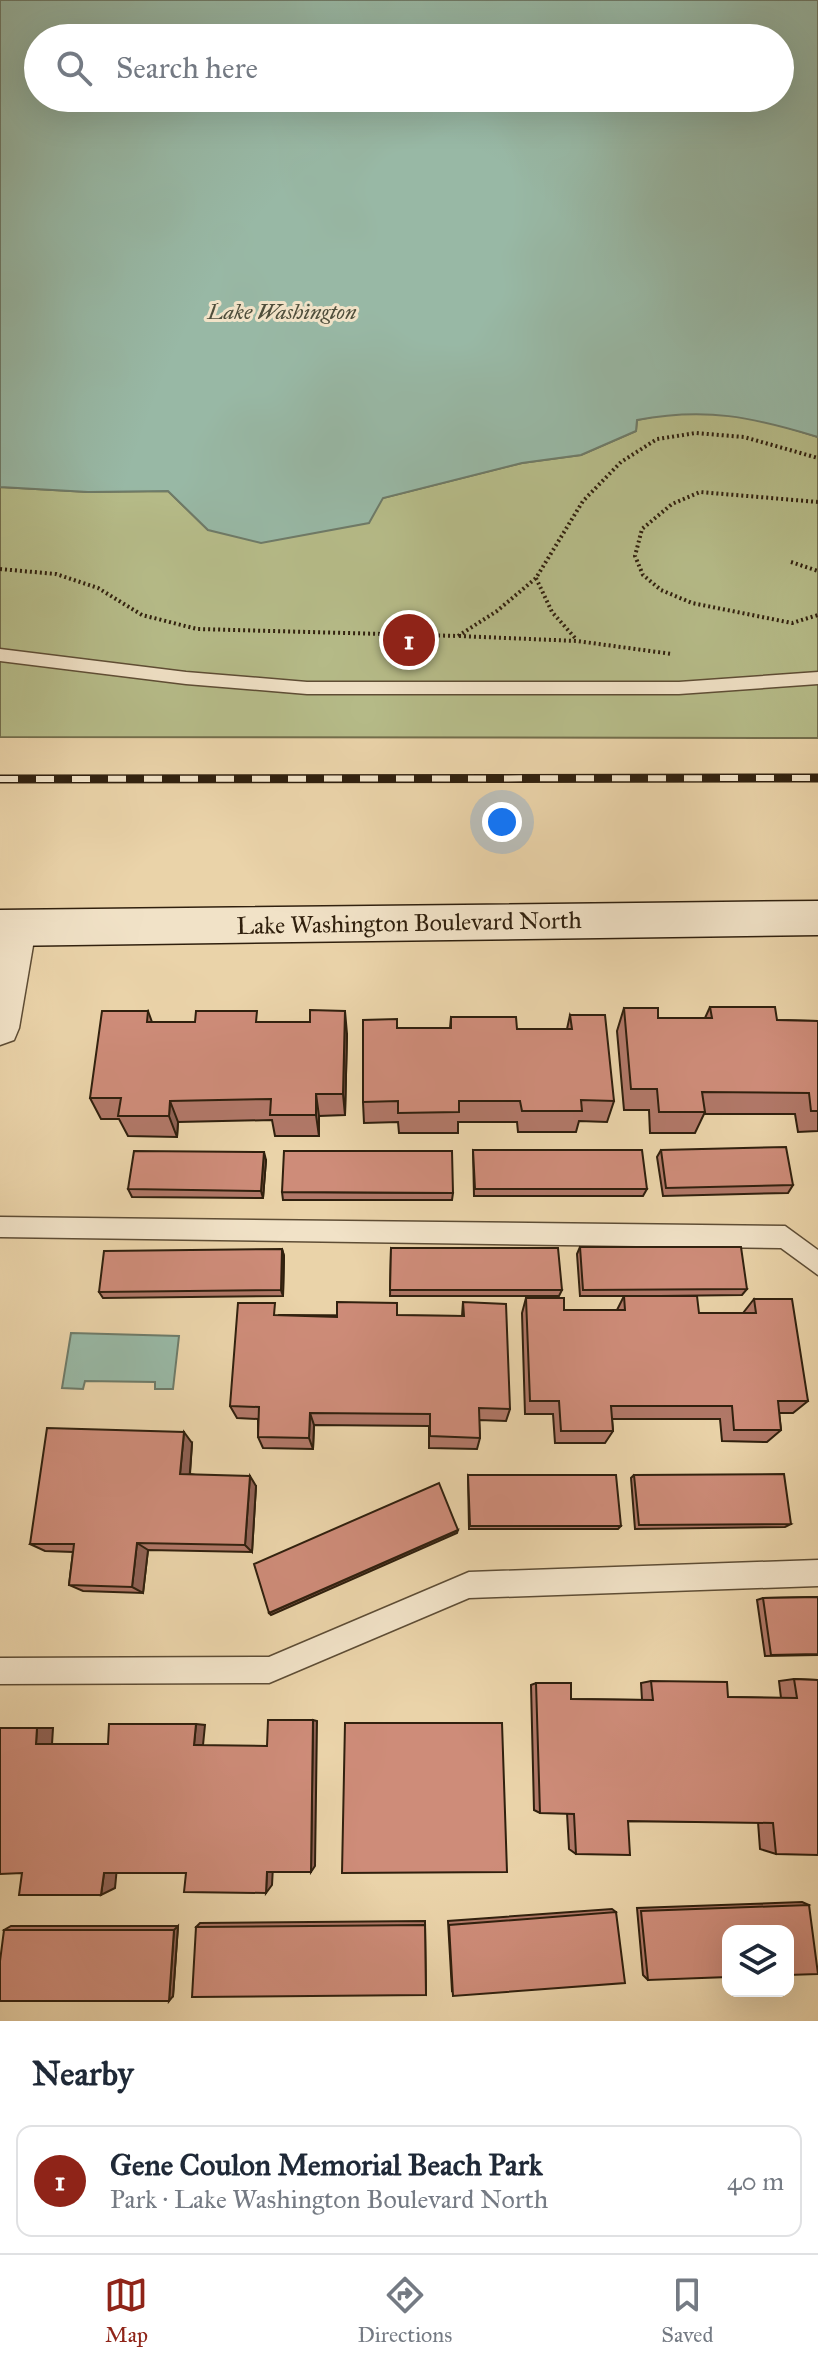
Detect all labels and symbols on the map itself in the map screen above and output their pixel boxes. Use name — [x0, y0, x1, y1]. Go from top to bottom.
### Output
water label: Lake Washington — [207, 298, 357, 325]
pin: 1 — [383, 610, 435, 670]
your location — [482, 802, 522, 842]
street label: Lake Washington Boulevard North — [236, 905, 582, 941]

